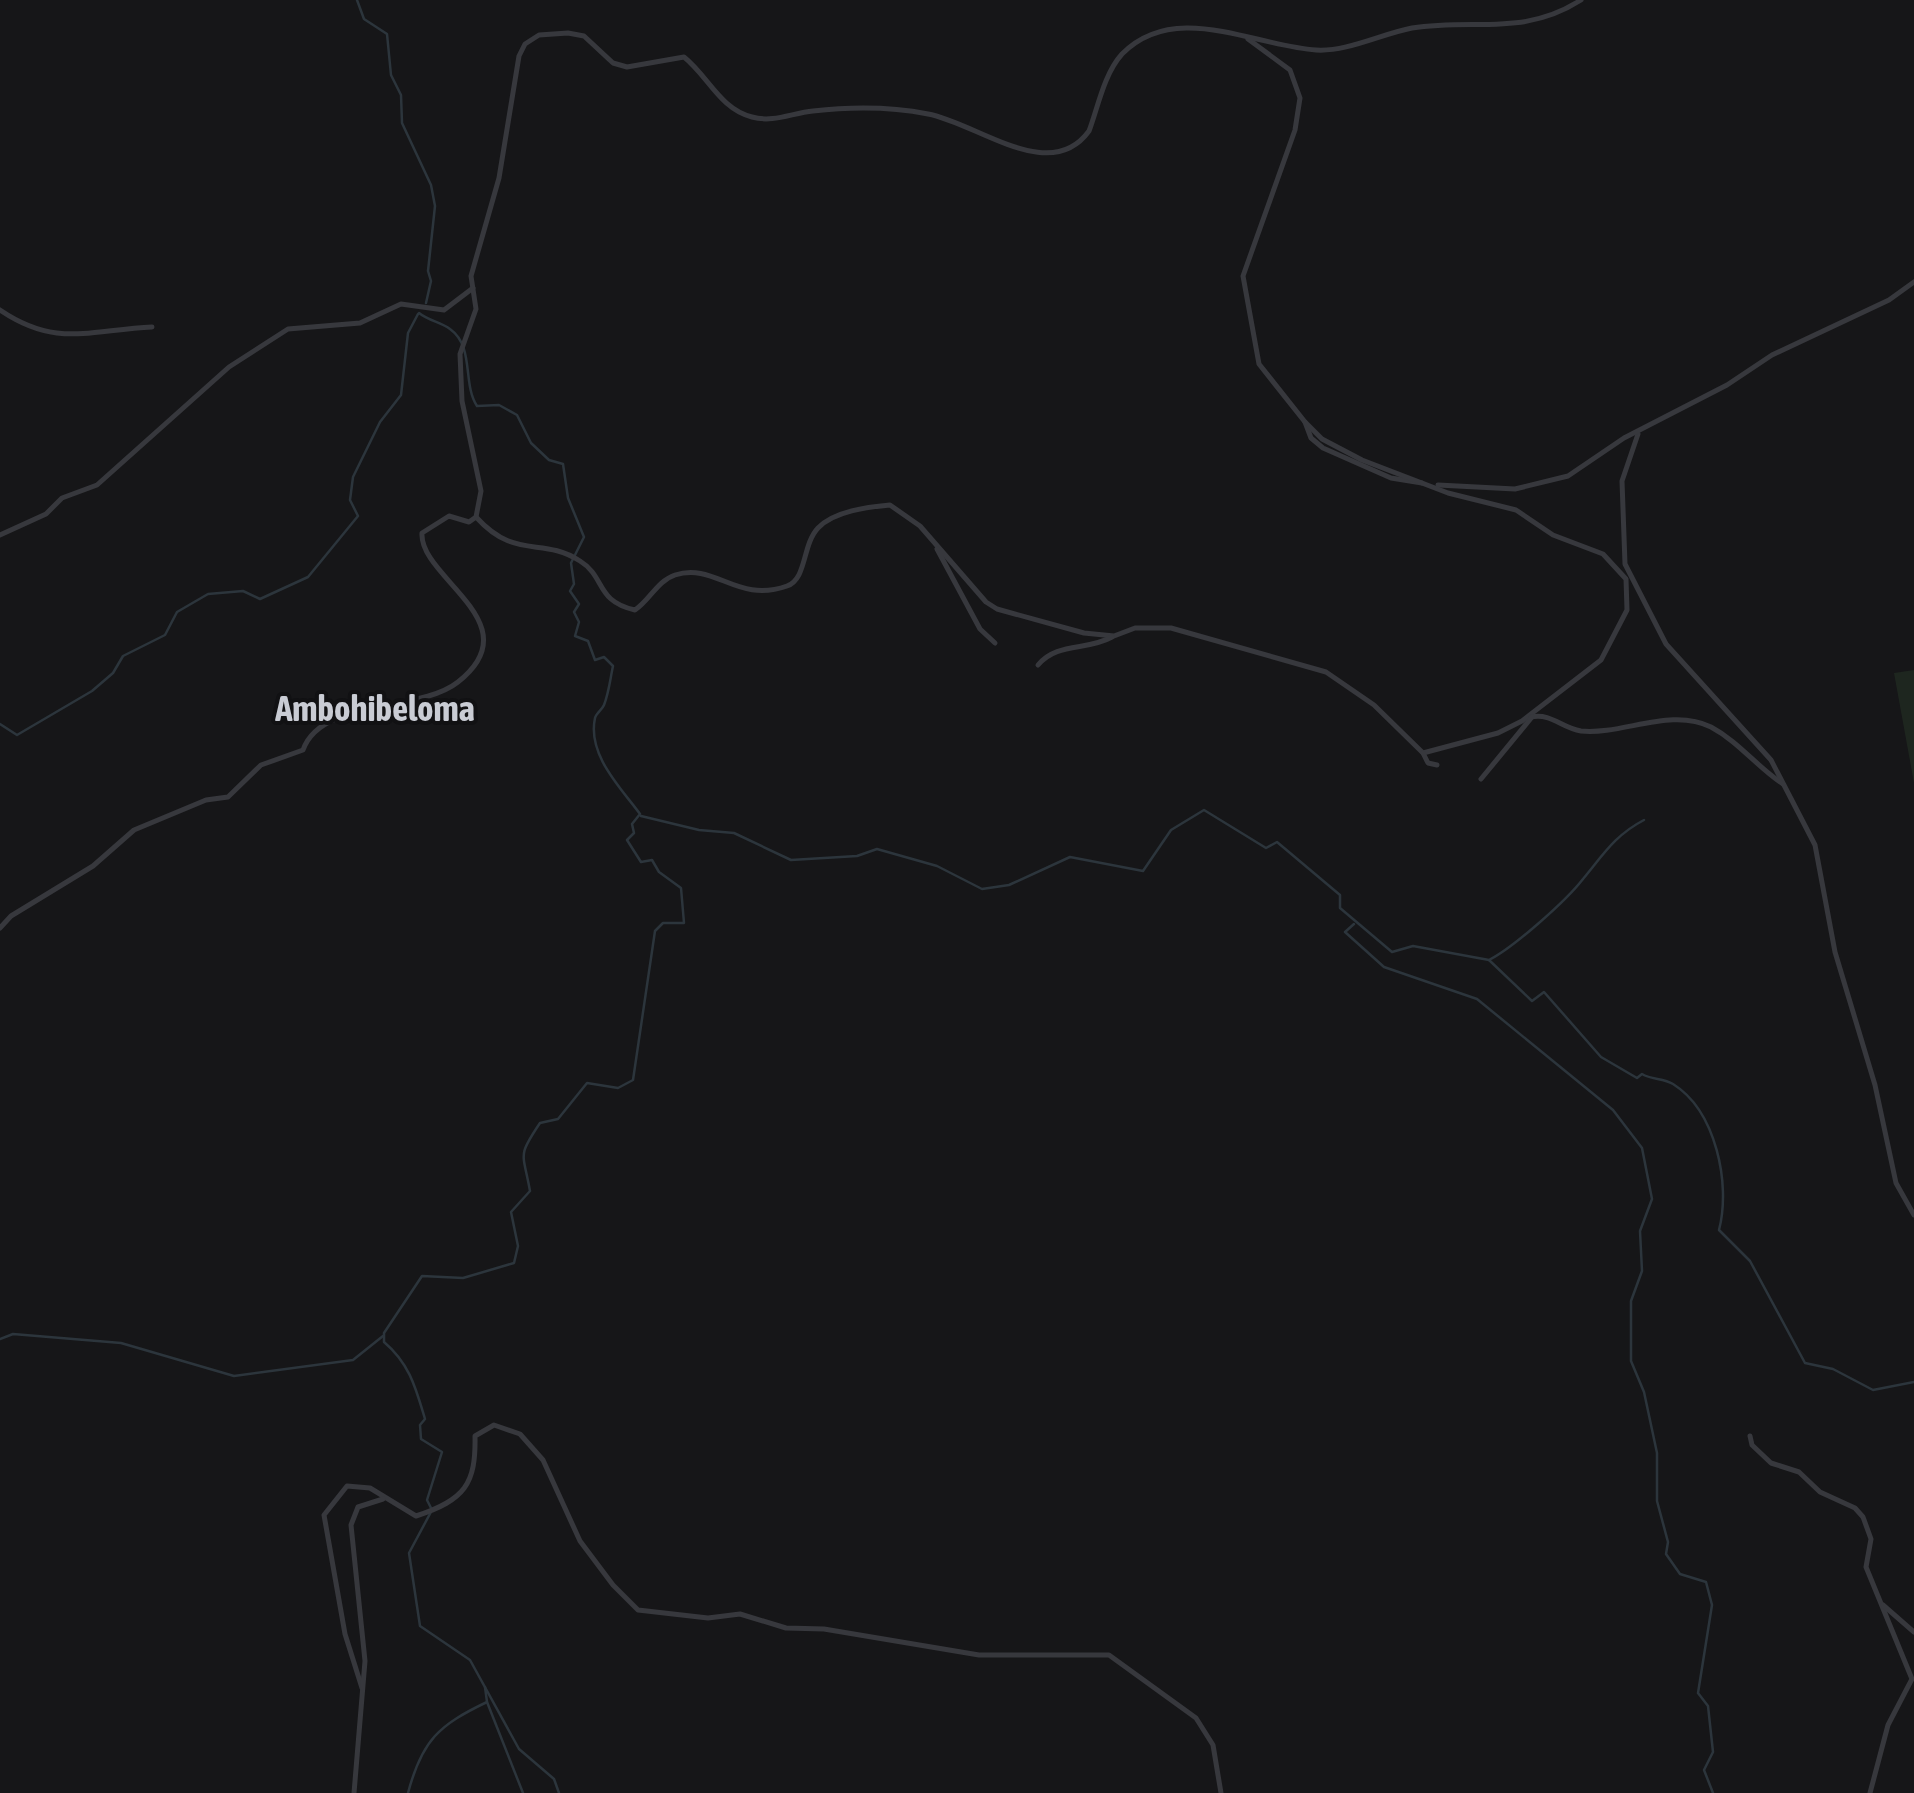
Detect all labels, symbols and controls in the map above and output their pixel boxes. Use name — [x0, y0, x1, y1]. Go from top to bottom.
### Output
district label: Ambohibeloma — [274, 688, 475, 728]

